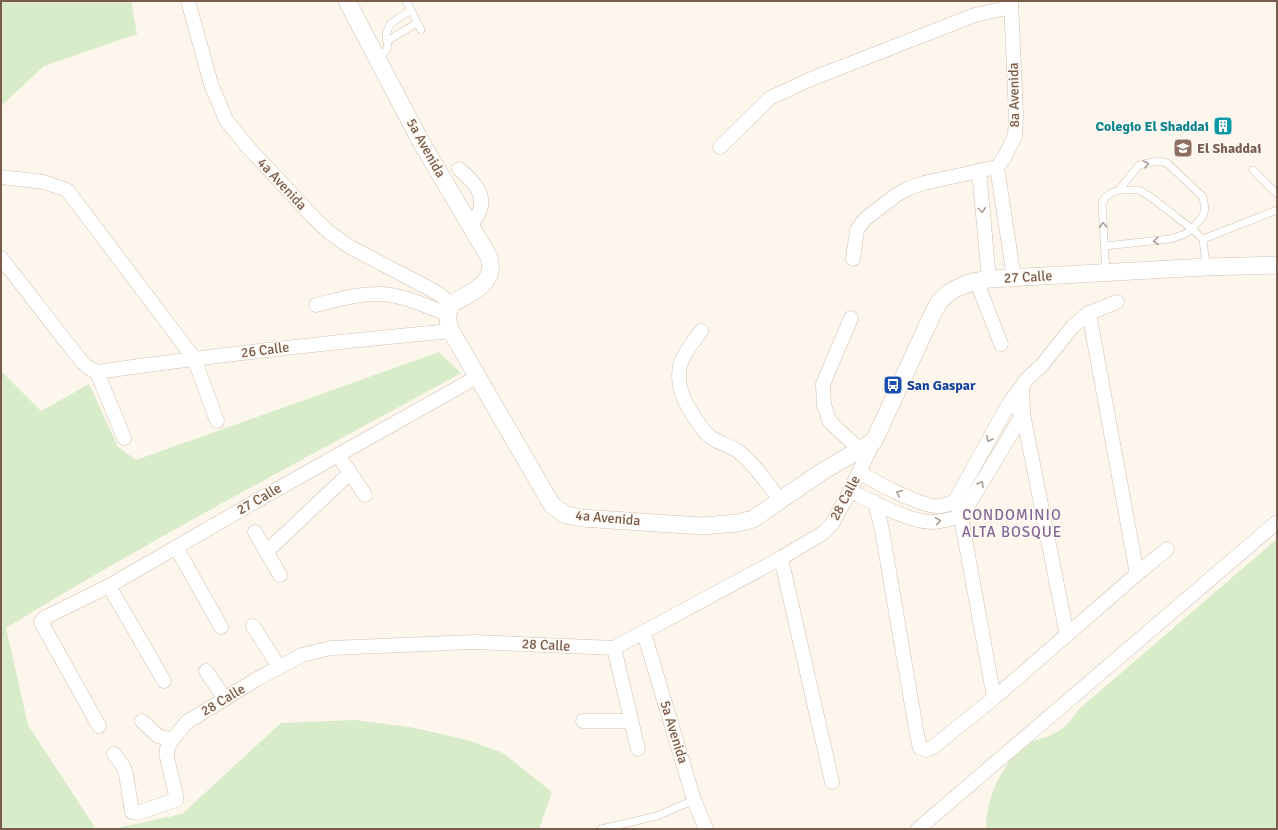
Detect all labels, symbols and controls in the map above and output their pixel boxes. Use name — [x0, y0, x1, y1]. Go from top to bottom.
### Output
street label: 8a Avenida — [1005, 62, 1023, 128]
street label: 5a Avenida — [403, 115, 449, 181]
building icon: Colegio El Shaddai — [1212, 115, 1234, 137]
place label: Colegio El Shaddai — [1095, 118, 1209, 135]
school or university icon: El Shaddai — [1172, 137, 1194, 159]
place label: El Shaddai — [1197, 140, 1262, 157]
street label: 4a Avenida — [254, 154, 310, 214]
one-way arrow — [1143, 160, 1149, 168]
one-way arrow — [978, 207, 987, 213]
one-way arrow — [1099, 222, 1108, 228]
one-way arrow — [1153, 237, 1159, 246]
street label: 27 Calle — [1003, 267, 1053, 287]
street label: 26 Calle — [240, 339, 290, 361]
bus stop icon: San Gaspar — [882, 374, 904, 396]
place label: San Gaspar — [907, 377, 976, 394]
one-way arrow — [987, 435, 994, 443]
street label: 28 Calle — [826, 473, 864, 523]
street label: 27 Calle — [234, 479, 284, 519]
one-way arrow — [976, 481, 984, 488]
one-way arrow — [896, 490, 904, 498]
district label: CONDOMINIO ALTA BOSQUE — [962, 506, 1062, 541]
street label: 4a Avenida — [575, 507, 641, 529]
one-way arrow — [935, 517, 942, 526]
street label: 28 Calle — [521, 635, 571, 655]
street label: 28 Calle — [198, 680, 248, 720]
street label: 5a Avenida — [656, 698, 692, 766]

